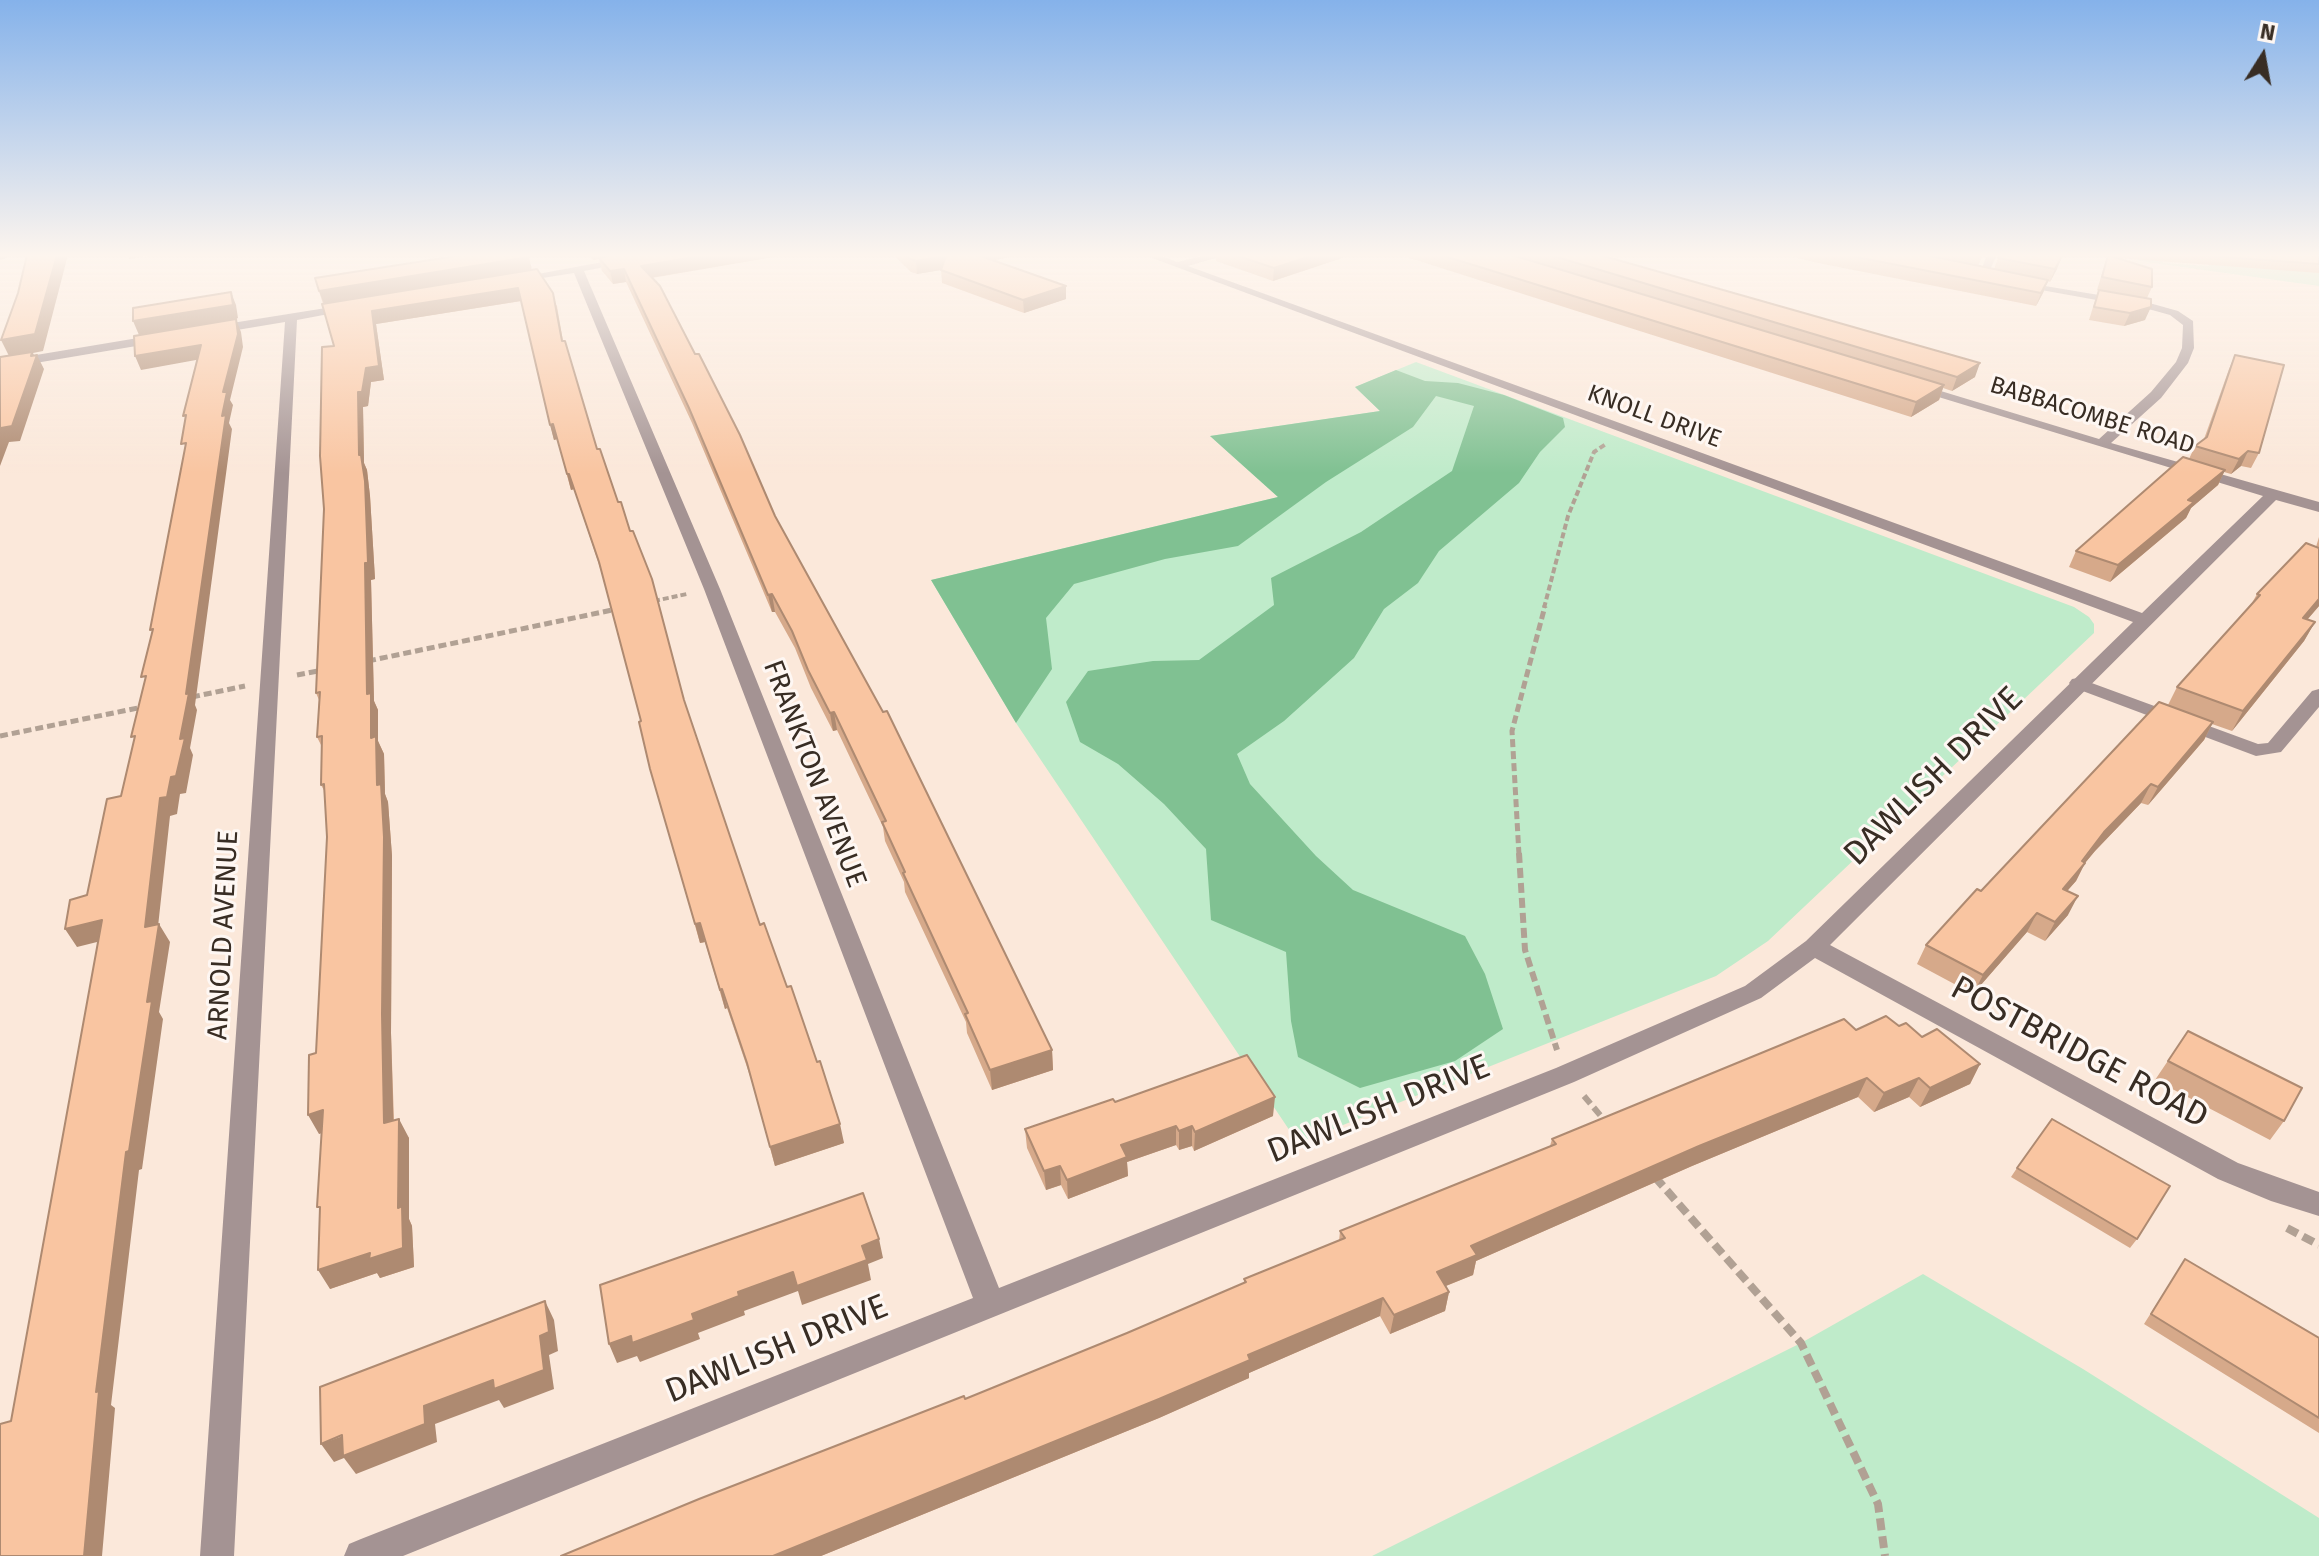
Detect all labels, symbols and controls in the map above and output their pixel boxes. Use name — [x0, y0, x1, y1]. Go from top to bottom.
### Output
north arrow — [2223, 16, 2303, 96]
text: N — [2258, 17, 2277, 47]
street label: BABBACOMBE ROAD — [1986, 371, 2198, 461]
street label: KNOLL DRIVE — [1583, 379, 1725, 455]
street label: FRANKTON AVENUE — [755, 656, 873, 892]
street label: DAWLISH DRIVE — [1836, 679, 2032, 875]
street label: ARNOLD AVENUE — [202, 829, 246, 1041]
street label: POSTBRIDGE ROAD — [1943, 968, 2215, 1138]
street label: DAWLISH DRIVE — [1262, 1047, 1496, 1173]
street label: DAWLISH DRIVE — [660, 1287, 894, 1413]

